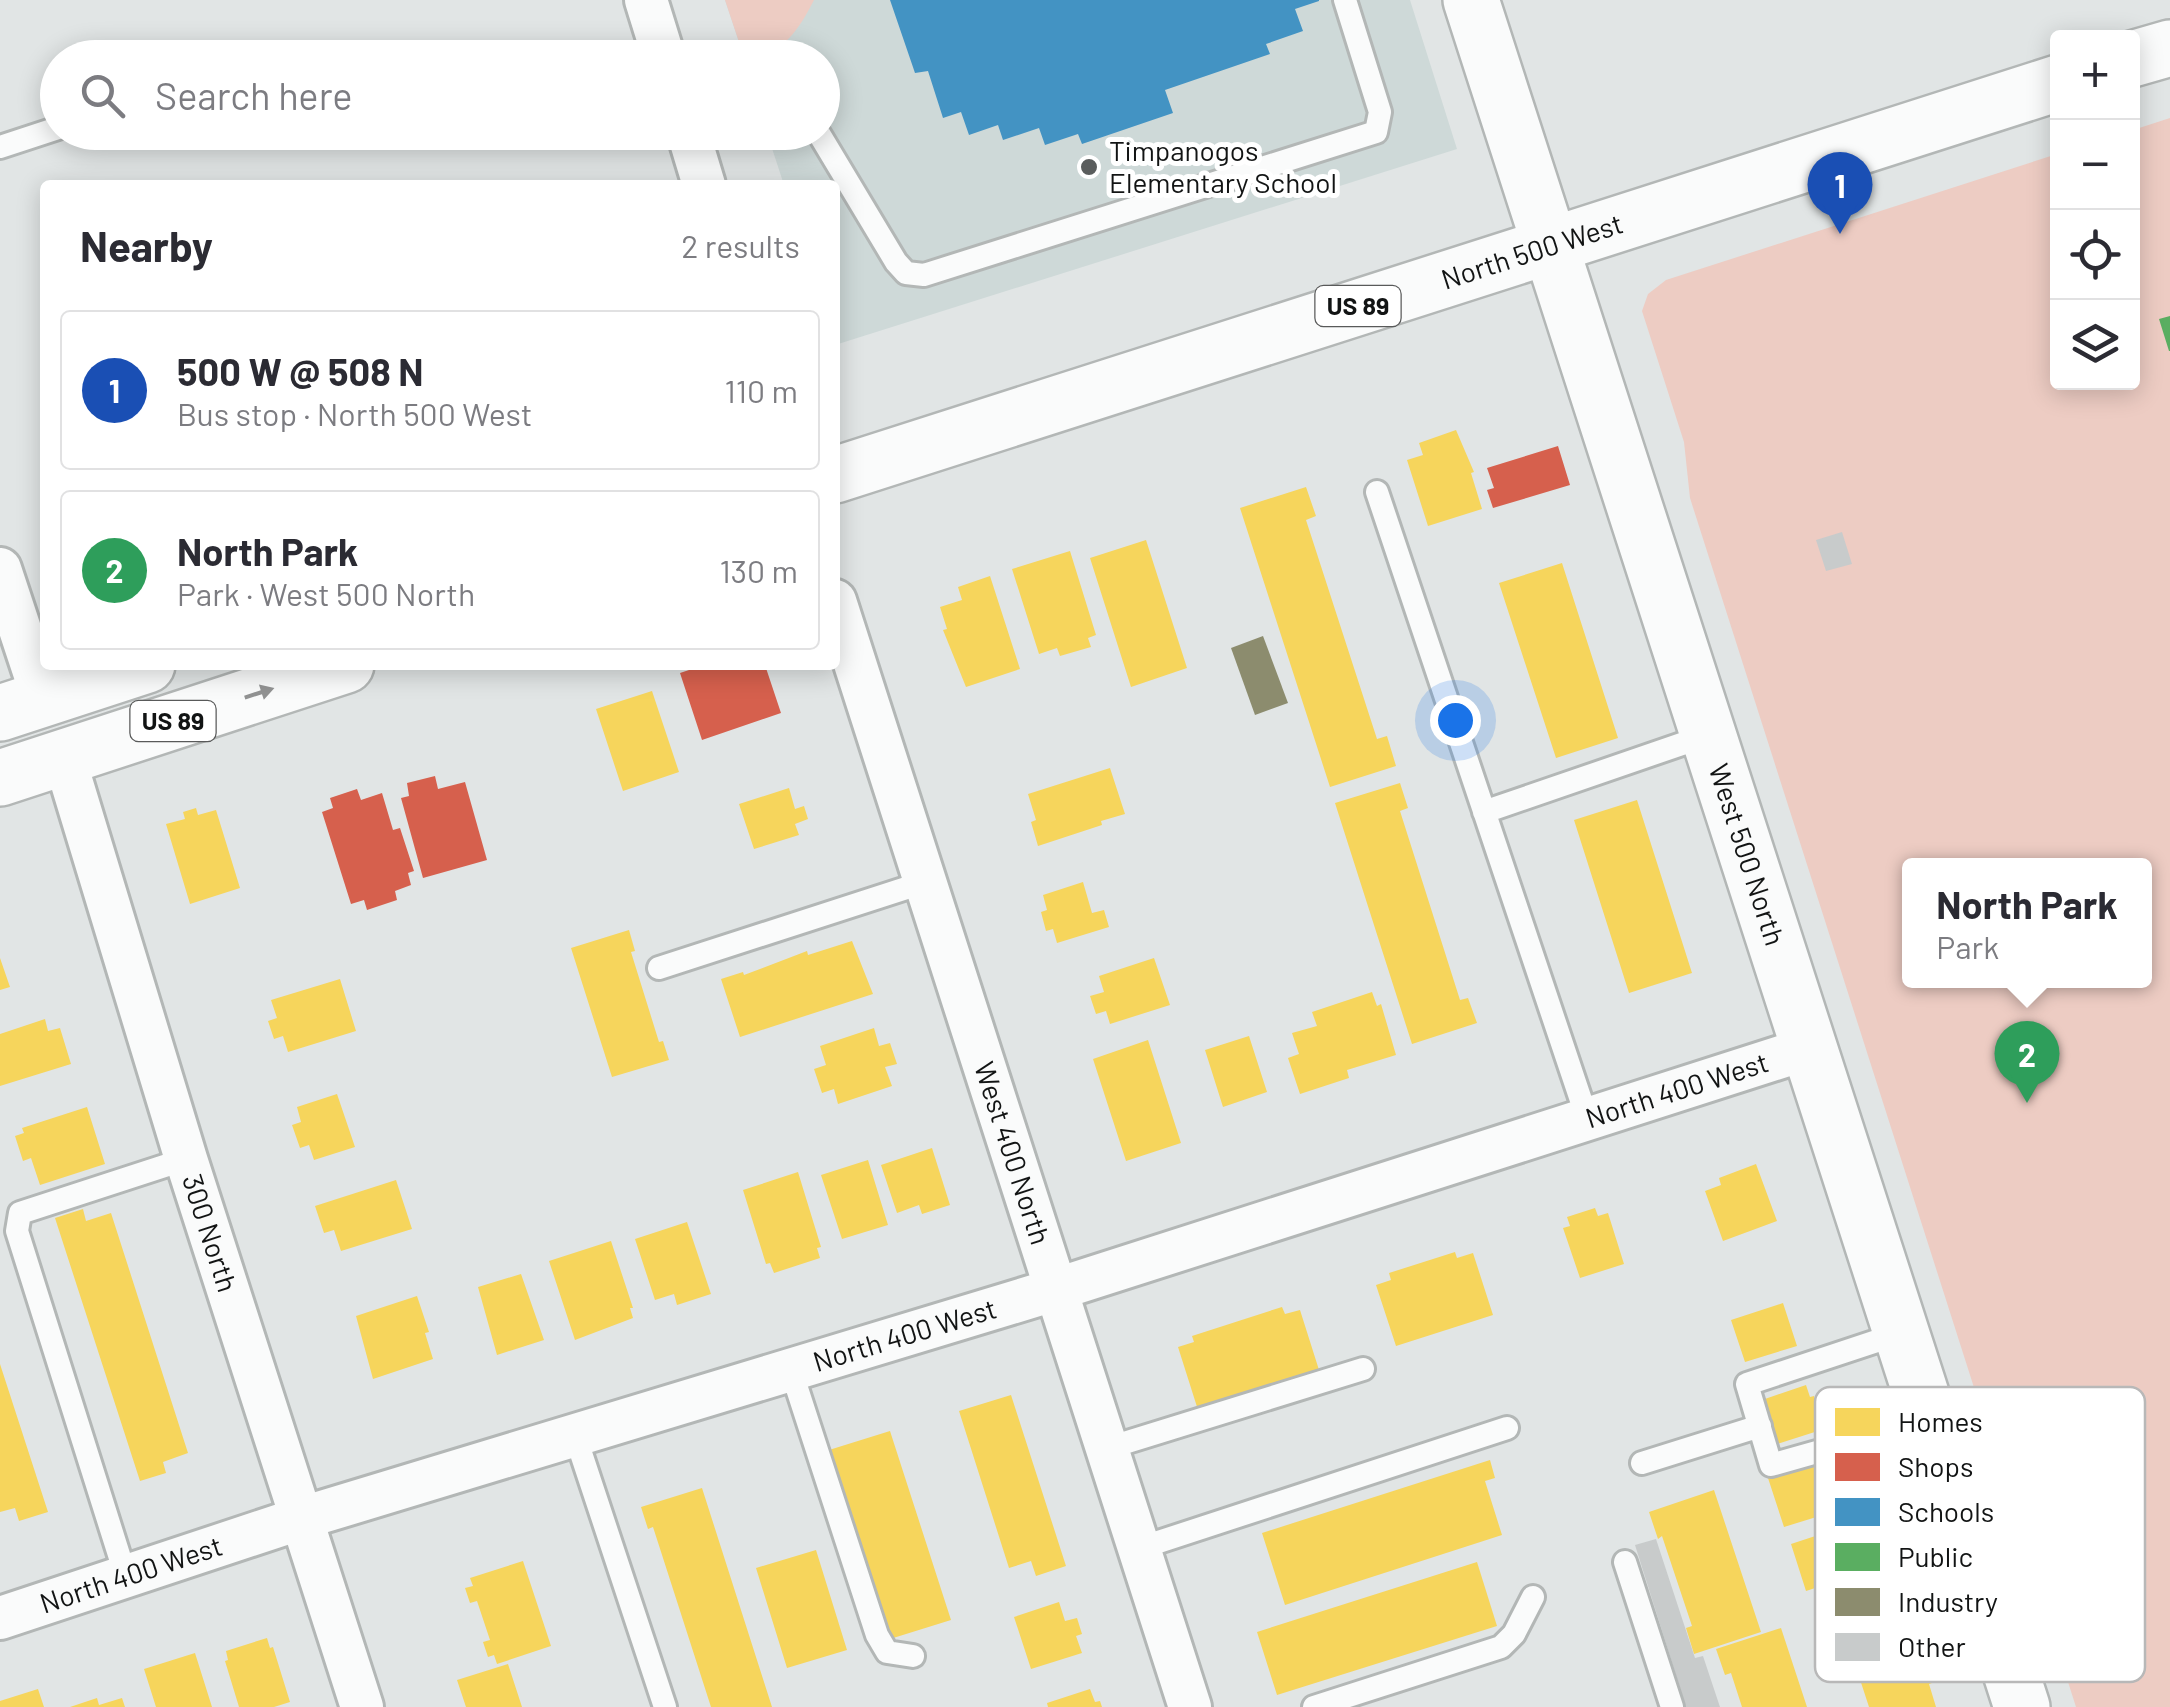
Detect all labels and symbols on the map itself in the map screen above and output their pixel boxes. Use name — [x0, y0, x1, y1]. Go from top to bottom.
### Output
place label: Timpanogos Elementary School — [1109, 133, 1337, 199]
pin: 1 — [1808, 152, 1872, 234]
marker: Timpanogos Elementary School — [1078, 156, 1100, 178]
street label: North 500 West — [1437, 206, 1627, 296]
road number: US 89 — [1316, 286, 1400, 326]
one-way arrow — [245, 685, 275, 700]
your location — [1430, 695, 1481, 746]
road number: US 89 — [130, 701, 216, 741]
street label: West 500 North — [1703, 759, 1793, 949]
pin: 2 — [1994, 1020, 2060, 1103]
street label: North 400 West — [1581, 1044, 1772, 1135]
street label: West 400 North — [968, 1057, 1058, 1249]
street label: 300 North — [176, 1170, 246, 1296]
street label: North 400 West — [809, 1290, 1000, 1378]
legend — [1815, 1387, 2145, 1682]
text: Homes — [1898, 1404, 1983, 1438]
text: Shops — [1898, 1449, 1973, 1483]
text: Schools — [1898, 1494, 1994, 1528]
street label: North 400 West — [35, 1528, 226, 1620]
text: Public — [1898, 1539, 1973, 1573]
text: Industry — [1898, 1584, 1998, 1618]
text: Other — [1898, 1629, 1966, 1663]

